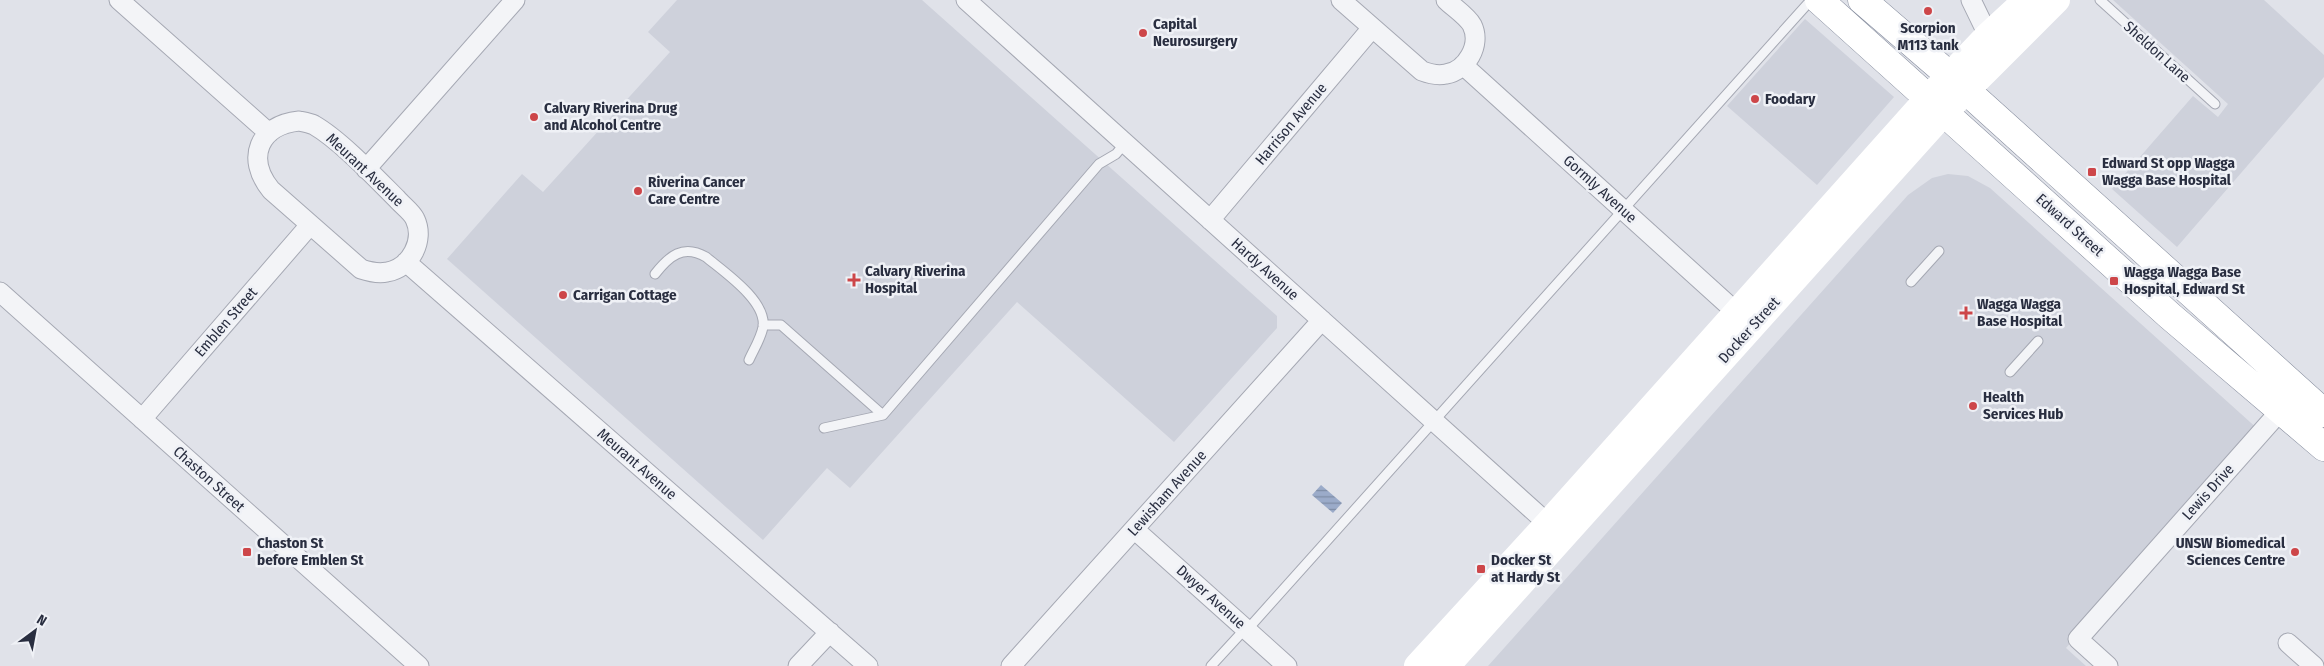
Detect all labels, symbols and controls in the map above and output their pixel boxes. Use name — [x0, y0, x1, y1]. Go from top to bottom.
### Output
marker: Scorpion M113 tank — [1922, 5, 1934, 17]
place label: Capital Neurosurgery — [1153, 15, 1238, 50]
street label: Sheldon Lane — [2120, 17, 2194, 87]
place label: Scorpion M113 tank — [1897, 19, 1959, 54]
marker: Capital Neurosurgery — [1137, 27, 1149, 39]
street label: Harrison Avenue — [1251, 79, 1331, 169]
place label: Foodary — [1765, 90, 1816, 108]
marker: Foodary — [1749, 93, 1761, 105]
place label: Calvary Riverina Drug and Alcohol Centre — [544, 99, 678, 134]
marker: Calvary Riverina Drug and Alcohol Centre — [528, 111, 540, 123]
street label: Meurant Avenue — [322, 130, 408, 210]
street label: Gormly Avenue — [1560, 151, 1640, 227]
place label: Edward St opp Wagga Wagga Base Hospital — [2102, 154, 2235, 189]
marker: Edward St opp Wagga Wagga Base Hospital — [2086, 166, 2098, 178]
place label: Riverina Cancer Care Centre — [648, 173, 746, 208]
marker: Riverina Cancer Care Centre — [632, 185, 644, 197]
street label: Edward Street — [2032, 190, 2108, 260]
street label: Hardy Avenue — [1228, 234, 1302, 304]
place label: Calvary Riverina Hospital — [865, 262, 966, 297]
place label: Wagga Wagga Base Hospital, Edward St — [2124, 263, 2245, 298]
marker: Calvary Riverina Hospital — [847, 273, 861, 287]
marker: Wagga Wagga Base Hospital, Edward St — [2108, 275, 2120, 287]
street label: Emblen Street — [191, 284, 261, 360]
place label: Carrigan Cottage — [573, 286, 677, 304]
marker: Carrigan Cottage — [557, 289, 569, 301]
street label: Docker Street — [1715, 293, 1783, 367]
place label: Wagga Wagga Base Hospital — [1977, 295, 2063, 330]
marker: Wagga Wagga Base Hospital — [1959, 306, 1973, 320]
place label: Health Services Hub — [1983, 388, 2063, 423]
marker: Health Services Hub — [1967, 400, 1979, 412]
street label: Meurant Avenue — [594, 425, 680, 503]
street label: Chaston Street — [170, 442, 248, 516]
street label: Lewisham Avenue — [1124, 446, 1210, 540]
street label: Lewis Drive — [2178, 460, 2238, 524]
place label: Chaston St before Emblen St — [257, 534, 364, 569]
place label: UNSW Biomedical Sciences Centre — [2176, 534, 2286, 569]
marker: Chaston St before Emblen St — [241, 546, 253, 558]
marker: UNSW Biomedical Sciences Centre — [2289, 546, 2301, 558]
place label: Docker St at Hardy St — [1491, 551, 1561, 586]
street label: Dwyer Avenue — [1173, 561, 1249, 633]
marker: Docker St at Hardy St — [1475, 563, 1487, 575]
north arrow — [10, 606, 60, 656]
text: N — [34, 611, 50, 630]

